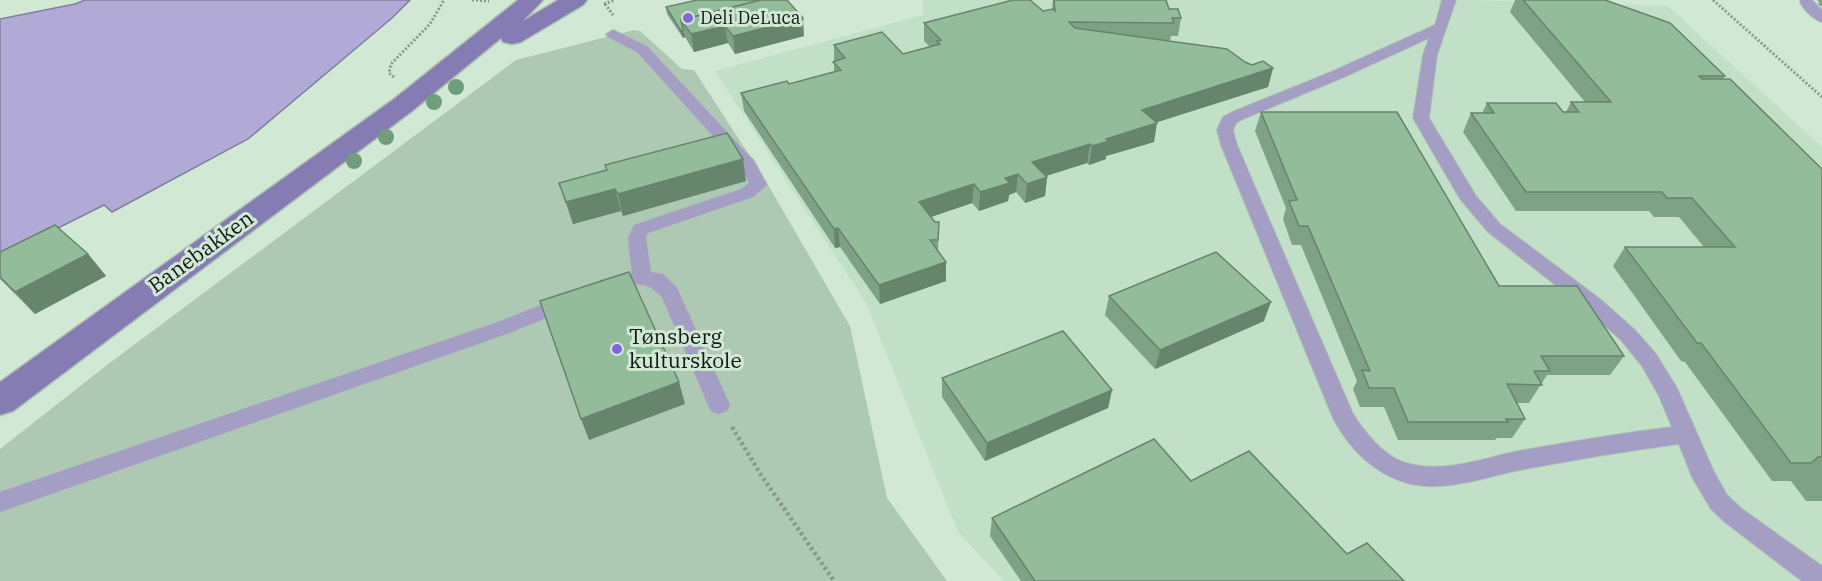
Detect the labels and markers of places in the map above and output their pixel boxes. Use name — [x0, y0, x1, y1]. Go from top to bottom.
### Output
place label: Deli DeLuca — [700, 6, 801, 29]
marker: Deli DeLuca — [681, 11, 695, 25]
place label: Tønsberg kulturskole — [629, 322, 742, 374]
marker: Tønsberg kulturskole — [610, 342, 624, 356]

